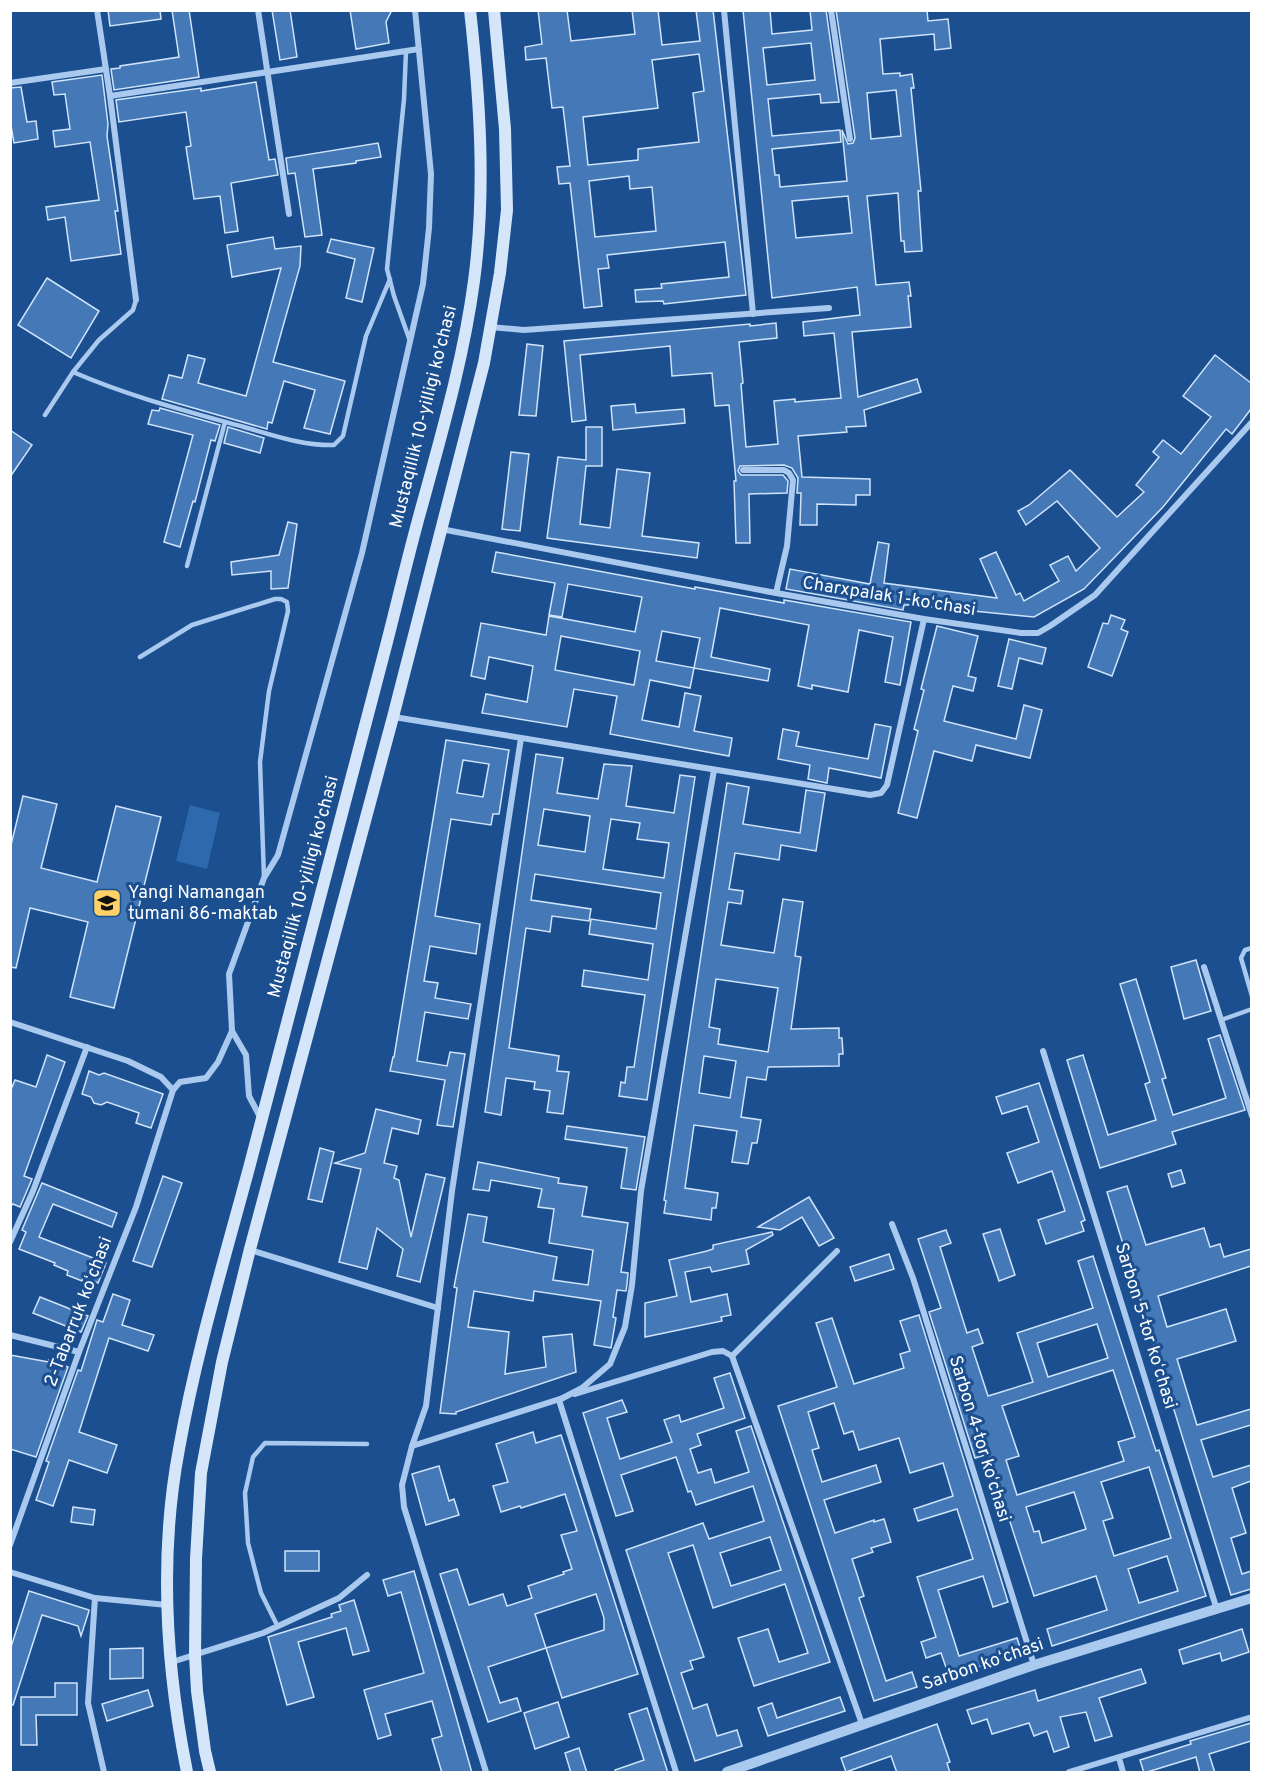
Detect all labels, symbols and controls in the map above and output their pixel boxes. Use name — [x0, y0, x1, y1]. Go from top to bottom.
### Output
street label: Mustaqillik 10-yilligi ko'chasi — [385, 303, 463, 531]
street label: Charxpalak 1-koʻchasi — [801, 572, 977, 622]
street label: Mustaqillik 10-yilligi ko'chasi — [263, 774, 345, 1000]
place label: Yangi Namangan tumani 86-maktab — [128, 882, 278, 926]
school or university icon: Yangi Namangan tumani 86-maktab — [91, 887, 123, 919]
street label: 2-Tabarruk koʻchasi — [40, 1234, 118, 1390]
street label: Sarbon 5-tor koʻchasi — [1109, 1240, 1181, 1412]
street label: Sarbon 4-tor koʻchasi — [943, 1353, 1015, 1525]
street label: Sarbon koʻchasi — [919, 1633, 1047, 1697]

